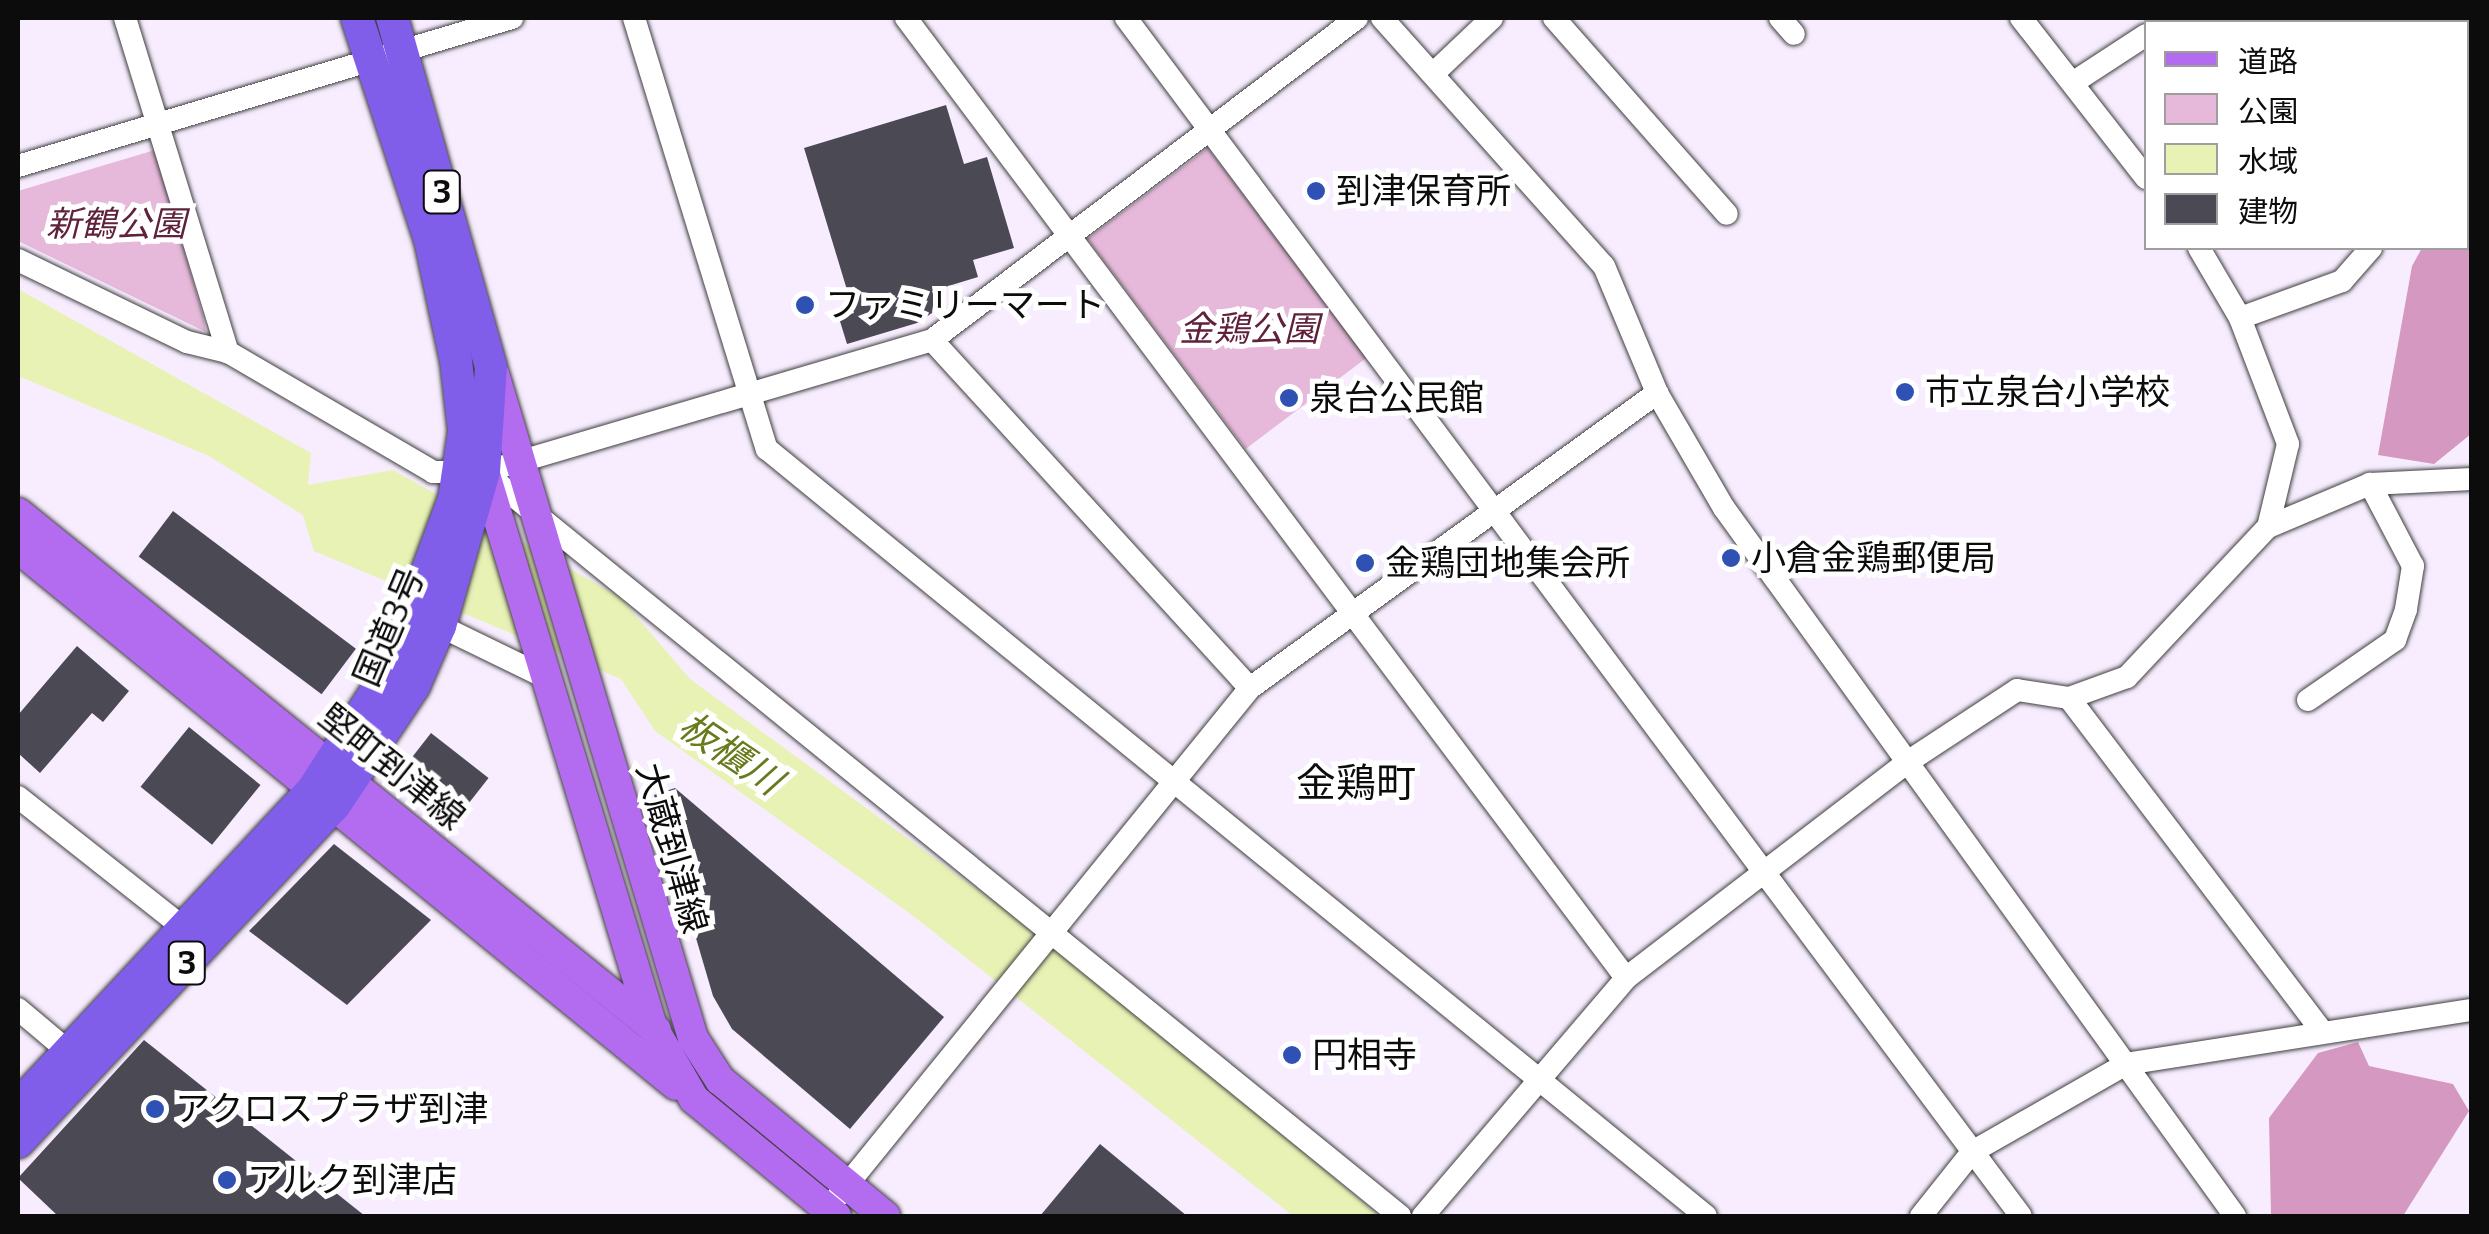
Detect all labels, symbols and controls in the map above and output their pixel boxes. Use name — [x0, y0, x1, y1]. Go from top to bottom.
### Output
legend — [2144, 20, 2469, 250]
text: 道路 — [2238, 44, 2298, 80]
text: 公園 — [2238, 94, 2298, 130]
text: 水域 — [2238, 144, 2298, 180]
road number: 3 — [422, 165, 462, 219]
place label: 到津保育所 — [1336, 170, 1511, 212]
marker: 到津保育所 — [1305, 180, 1327, 202]
text: 建物 — [2238, 194, 2298, 230]
park label: 新鶴公園 — [46, 203, 186, 245]
place label: ファミリーマート — [825, 284, 1105, 326]
marker: ファミリーマート — [794, 294, 816, 316]
park label: 金鶏公園 — [1179, 308, 1319, 350]
place label: 市立泉台小学校 — [1925, 371, 2170, 413]
place label: 泉台公民館 — [1309, 377, 1484, 419]
marker: 市立泉台小学校 — [1894, 381, 1916, 403]
marker: 泉台公民館 — [1278, 387, 1300, 409]
place label: 小倉金鶏郵便局 — [1751, 537, 1996, 579]
place label: 金鶏団地集会所 — [1385, 542, 1630, 584]
marker: 小倉金鶏郵便局 — [1720, 547, 1742, 569]
marker: 金鶏団地集会所 — [1354, 552, 1376, 574]
street label: 国道3号 — [345, 561, 433, 693]
street label: 堅町到津線 — [311, 696, 473, 838]
water label: 板櫃川 — [670, 703, 790, 805]
street label: 大蔵到津線 — [628, 758, 716, 938]
district label: 金鶏町 — [1296, 760, 1416, 808]
road number: 3 — [167, 936, 207, 990]
place label: 円相寺 — [1312, 1034, 1417, 1076]
marker: 円相寺 — [1281, 1044, 1303, 1066]
place label: アクロスプラザ到津 — [175, 1088, 490, 1130]
marker: アクロスプラザ到津 — [144, 1098, 166, 1120]
place label: アルク到津店 — [247, 1159, 457, 1201]
marker: アルク到津店 — [216, 1169, 238, 1191]

